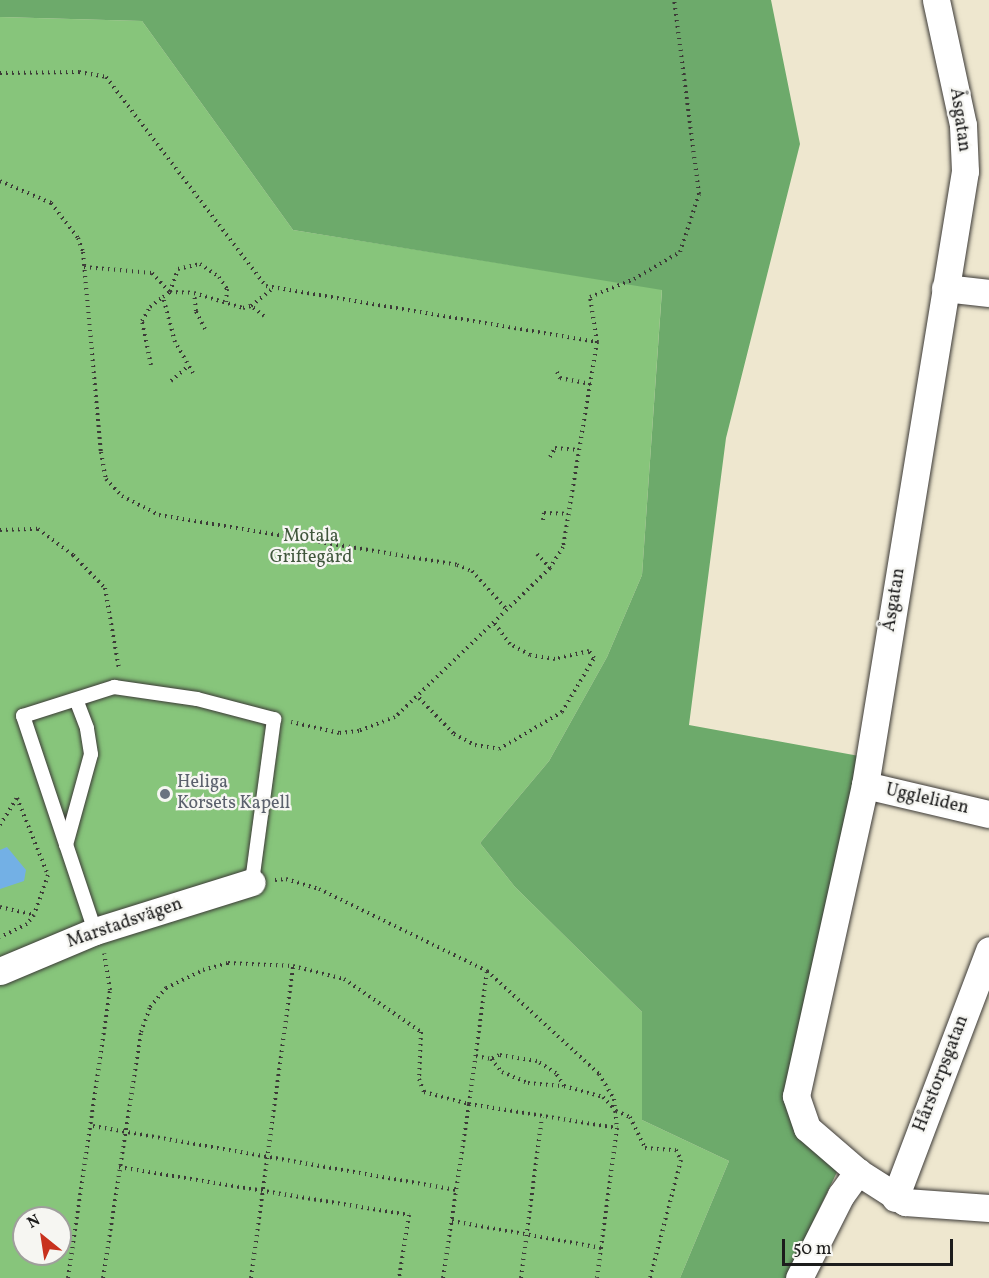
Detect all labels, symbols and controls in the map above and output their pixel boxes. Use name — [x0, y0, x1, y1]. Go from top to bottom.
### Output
street label: Åsgatan — [944, 87, 974, 153]
park label: Motala Griftegård — [270, 527, 352, 570]
street label: Åsgatan — [879, 567, 911, 633]
place label: Heliga Korsets Kapell — [177, 773, 290, 816]
street label: Uggleliden — [883, 780, 971, 820]
marker: Heliga Korsets Kapell — [158, 787, 172, 801]
street label: Marstadsvägen — [64, 894, 186, 954]
street label: Hårstorpsgatan — [910, 1013, 974, 1135]
north arrow — [12, 1206, 72, 1266]
text: N — [23, 1210, 45, 1235]
scale bar — [785, 1227, 956, 1265]
text: 50 m — [793, 1237, 832, 1262]

